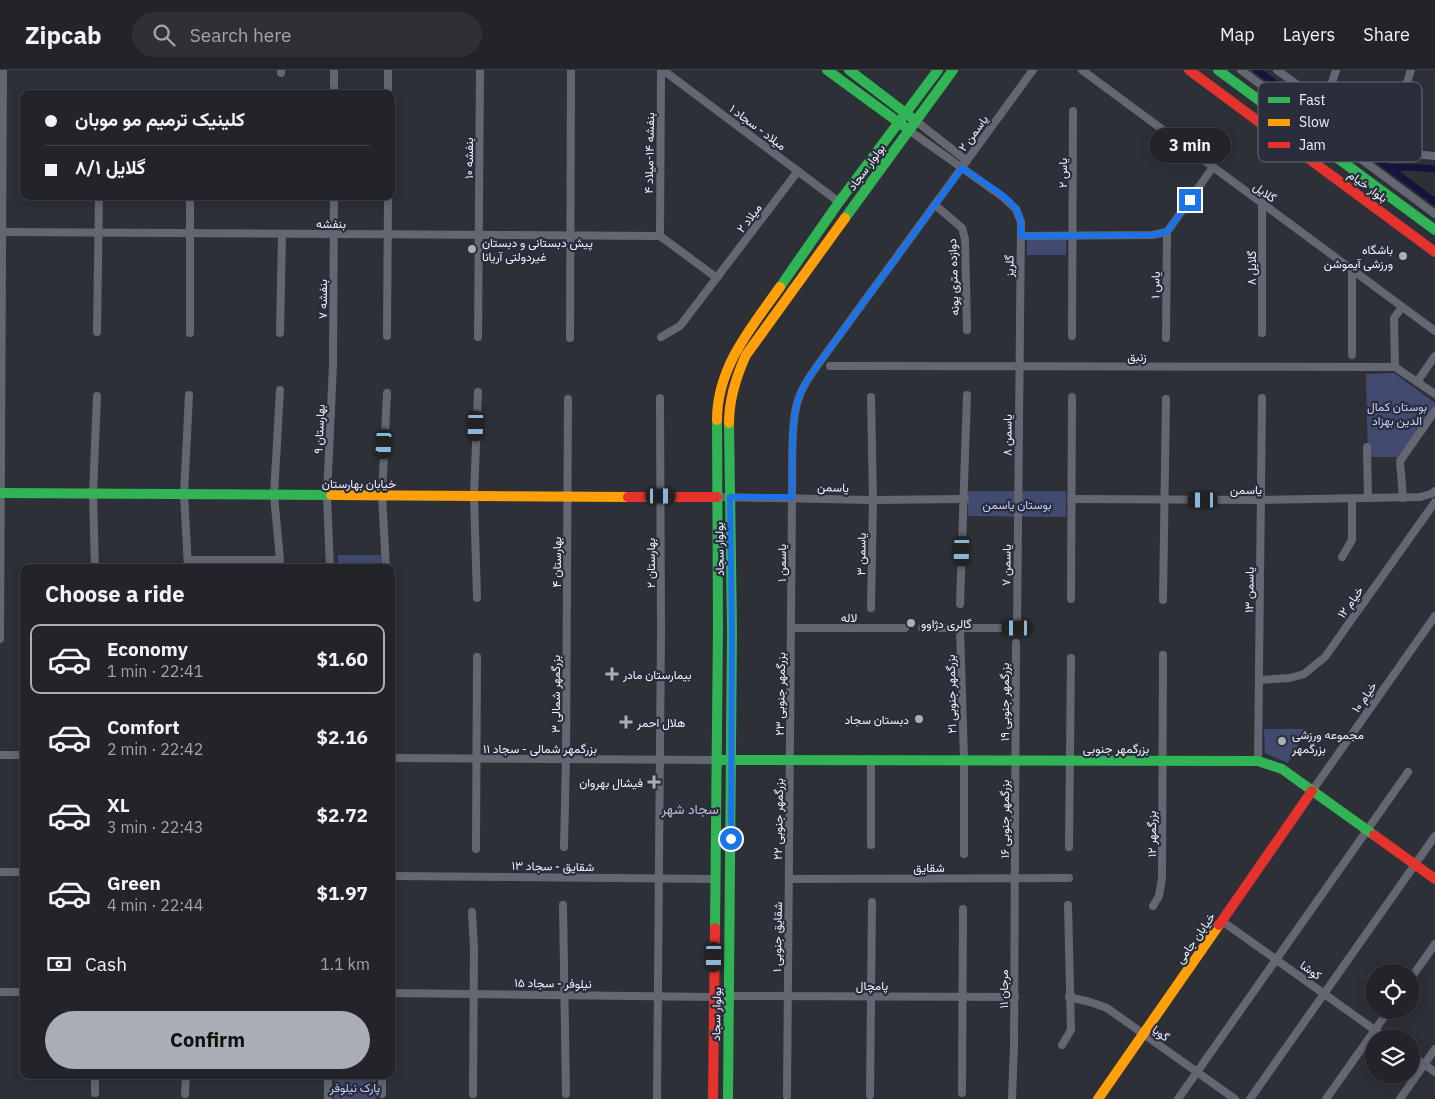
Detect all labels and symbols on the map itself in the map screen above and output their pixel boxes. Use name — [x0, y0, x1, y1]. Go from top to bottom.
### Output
legend — [1258, 82, 1422, 162]
text: Fast — [1299, 91, 1325, 109]
street label: میلاد - سجاد ۱ — [727, 101, 789, 153]
street label: بنفشه ۱۴-میلاد ۴ — [641, 112, 657, 194]
street label: یاسمن ۲ — [955, 112, 992, 155]
text: Slow — [1299, 113, 1330, 131]
callout: 3 min — [1149, 128, 1231, 162]
text: Jam — [1299, 136, 1326, 154]
street label: بنفشه ۱۰ — [461, 137, 476, 179]
street label: بولوار سجاد — [844, 141, 889, 194]
street label: یاس ۲ — [1055, 158, 1071, 188]
street label: بلوار خیام — [1345, 167, 1391, 206]
street label: گلایل — [1250, 179, 1279, 206]
route end — [1179, 189, 1201, 211]
street label: میلاد ۲ — [733, 200, 765, 236]
street label: بنفشه — [316, 216, 346, 231]
place label: پیش دبستانی و دبستان غیردولتی آریانا — [482, 235, 593, 265]
street label: دوازده متری پونه — [944, 238, 963, 316]
place label: باشگاه ورزشی آیموشن — [1324, 242, 1393, 272]
marker: پیش دبستانی و دبستان غیردولتی آریانا — [466, 243, 478, 255]
marker: باشگاه ورزشی آیموشن — [1397, 250, 1409, 262]
street label: گلایل ۸ — [1244, 251, 1260, 285]
street label: گلریز — [1001, 255, 1018, 278]
street label: یاس ۱ — [1147, 271, 1164, 299]
street label: بنفشه ۷ — [315, 279, 330, 319]
street label: زنبق — [1127, 349, 1147, 365]
park label: بوستان کمال الدین بهزاد — [1367, 399, 1427, 429]
street label: بهارستان ۹ — [310, 404, 329, 454]
car — [467, 411, 484, 441]
street label: یاسمن ۸ — [999, 414, 1016, 456]
car — [375, 429, 392, 459]
street label: خیابان بهارستان — [322, 476, 396, 492]
street label: یاسمن — [817, 479, 849, 496]
street label: یاسمن — [1230, 482, 1262, 498]
car — [646, 489, 676, 504]
car — [1188, 493, 1218, 508]
park label: بوستان یاسمن — [983, 497, 1051, 513]
street label: بولوار سجاد — [711, 522, 728, 576]
street label: یاسمن ۳ — [853, 532, 870, 575]
car — [953, 536, 970, 566]
street label: بهارستان ۴ — [549, 537, 565, 587]
street label: بهارستان ۲ — [643, 538, 659, 588]
street label: یاسمن ۱ — [774, 544, 790, 582]
street label: یاسمن ۷ — [998, 544, 1015, 586]
street label: یاسمن ۱۳ — [1241, 567, 1258, 613]
street label: خیام ۱۲ — [1334, 583, 1367, 621]
street label: لاله — [841, 610, 857, 625]
place label: گالری دژاوو — [921, 616, 972, 632]
marker: گالری دژاوو — [905, 617, 917, 629]
car — [1002, 621, 1032, 636]
street label: بزرگمهر جنوبی ۲۳ — [772, 652, 789, 736]
street label: بزرگمهر جنوبی ۲۱ — [943, 654, 960, 734]
street label: بزرگمهر شمالی ۳ — [548, 655, 564, 733]
street label: بزرگمهر جنوبی ۱۹ — [997, 663, 1013, 741]
marker: بیمارستان مادر — [605, 667, 619, 681]
place label: بیمارستان مادر — [622, 667, 692, 683]
street label: خیام ۱۰ — [1348, 679, 1381, 716]
place label: دبستان سجاد — [844, 712, 909, 727]
marker: دبستان سجاد — [913, 713, 925, 725]
marker: هلال احمر — [619, 715, 633, 729]
place label: هلال احمر — [636, 715, 685, 731]
place label: مجموعه ورزشی بزرگمهر — [1291, 727, 1364, 757]
marker: مجموعه ورزشی بزرگمهر — [1276, 735, 1288, 747]
street label: بزرگمهر شمالی - سجاد ۱۱ — [483, 741, 597, 757]
street label: بزرگمهر جنوبی — [1083, 741, 1149, 757]
place label: فیشال بهروان — [579, 775, 643, 791]
marker: فیشال بهروان — [647, 775, 661, 789]
street label: بزرگمهر جنوبی ۲۲ — [770, 778, 787, 860]
street label: بزرگمهر جنوبی ۱۶ — [997, 780, 1013, 858]
district label: سجاد شهر — [660, 800, 719, 818]
street label: بزرگمهر ۱۲ — [1144, 811, 1160, 857]
route start — [720, 828, 742, 850]
street label: شقایق - سجاد ۱۳ — [511, 858, 594, 875]
street label: شقایق — [913, 860, 945, 876]
street label: شقایق جنوبی ۱ — [769, 902, 786, 972]
street label: خیابان جامی — [1172, 910, 1219, 967]
car — [706, 942, 721, 972]
street label: کوشا — [1297, 957, 1325, 984]
street label: مرجان ۱۱ — [996, 969, 1012, 1009]
street label: نیلوفر - سجاد ۱۵ — [514, 975, 592, 992]
street label: پامچال — [856, 978, 888, 994]
street label: بولوار سجاد — [708, 987, 725, 1041]
street label: گویا — [1149, 1022, 1173, 1045]
park label: پارک نیلوفر — [329, 1080, 380, 1096]

